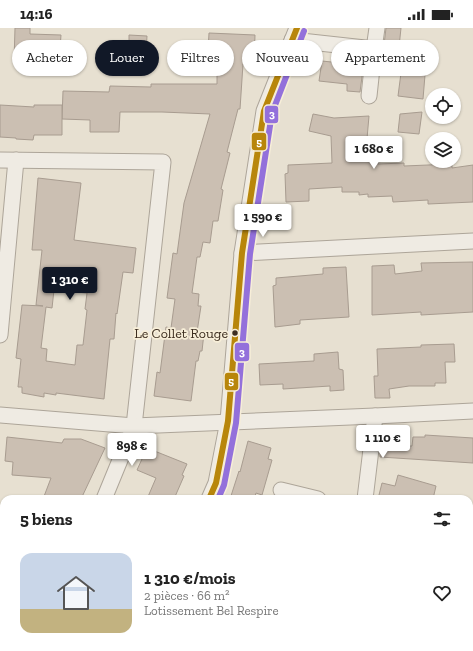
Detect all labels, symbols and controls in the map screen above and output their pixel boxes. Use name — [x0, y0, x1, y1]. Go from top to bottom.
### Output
text: 14:16 — [20, 5, 52, 23]
chip: Acheter — [12, 40, 87, 76]
chip: Louer — [95, 40, 159, 76]
chip: Filtres — [167, 40, 234, 76]
chip: Nouveau — [242, 40, 323, 76]
chip: Appartement — [331, 40, 439, 76]
map controls — [425, 88, 461, 168]
button: locate — [425, 88, 461, 124]
line badge: 3 — [264, 105, 279, 124]
text: 3 — [269, 108, 275, 121]
line badge: 5 — [251, 132, 267, 151]
button: layers — [425, 132, 461, 168]
text: 5 — [256, 136, 262, 149]
pin: 1 680 € — [337, 136, 411, 170]
text: 1 680 € — [354, 141, 394, 156]
pin: 1 590 € — [226, 204, 300, 238]
text: 1 590 € — [243, 209, 283, 224]
pin: 1 310 € — [33, 267, 107, 301]
text: 1 310 € — [51, 272, 89, 287]
place label: Le Collet Rouge — [134, 325, 228, 342]
marker: Le Collet Rouge — [230, 328, 240, 338]
line badge: 3 — [234, 342, 250, 362]
text: 3 — [239, 346, 245, 359]
line badge: 5 — [224, 372, 239, 391]
text: 5 — [228, 375, 234, 388]
pin: 1 110 € — [346, 425, 420, 459]
text: 1 110 € — [365, 430, 401, 445]
pin: 898 € — [104, 433, 160, 467]
text: 898 € — [116, 438, 148, 453]
icon: filters — [431, 508, 453, 530]
text: 5 biens — [20, 509, 73, 529]
text: 1 310 €/mois — [144, 568, 236, 588]
icon: home — [52, 569, 100, 617]
icon: heart — [431, 582, 453, 604]
text: 2 pièces · 66 m² — [144, 588, 230, 603]
text: Lotissement Bel Respire — [144, 603, 279, 618]

